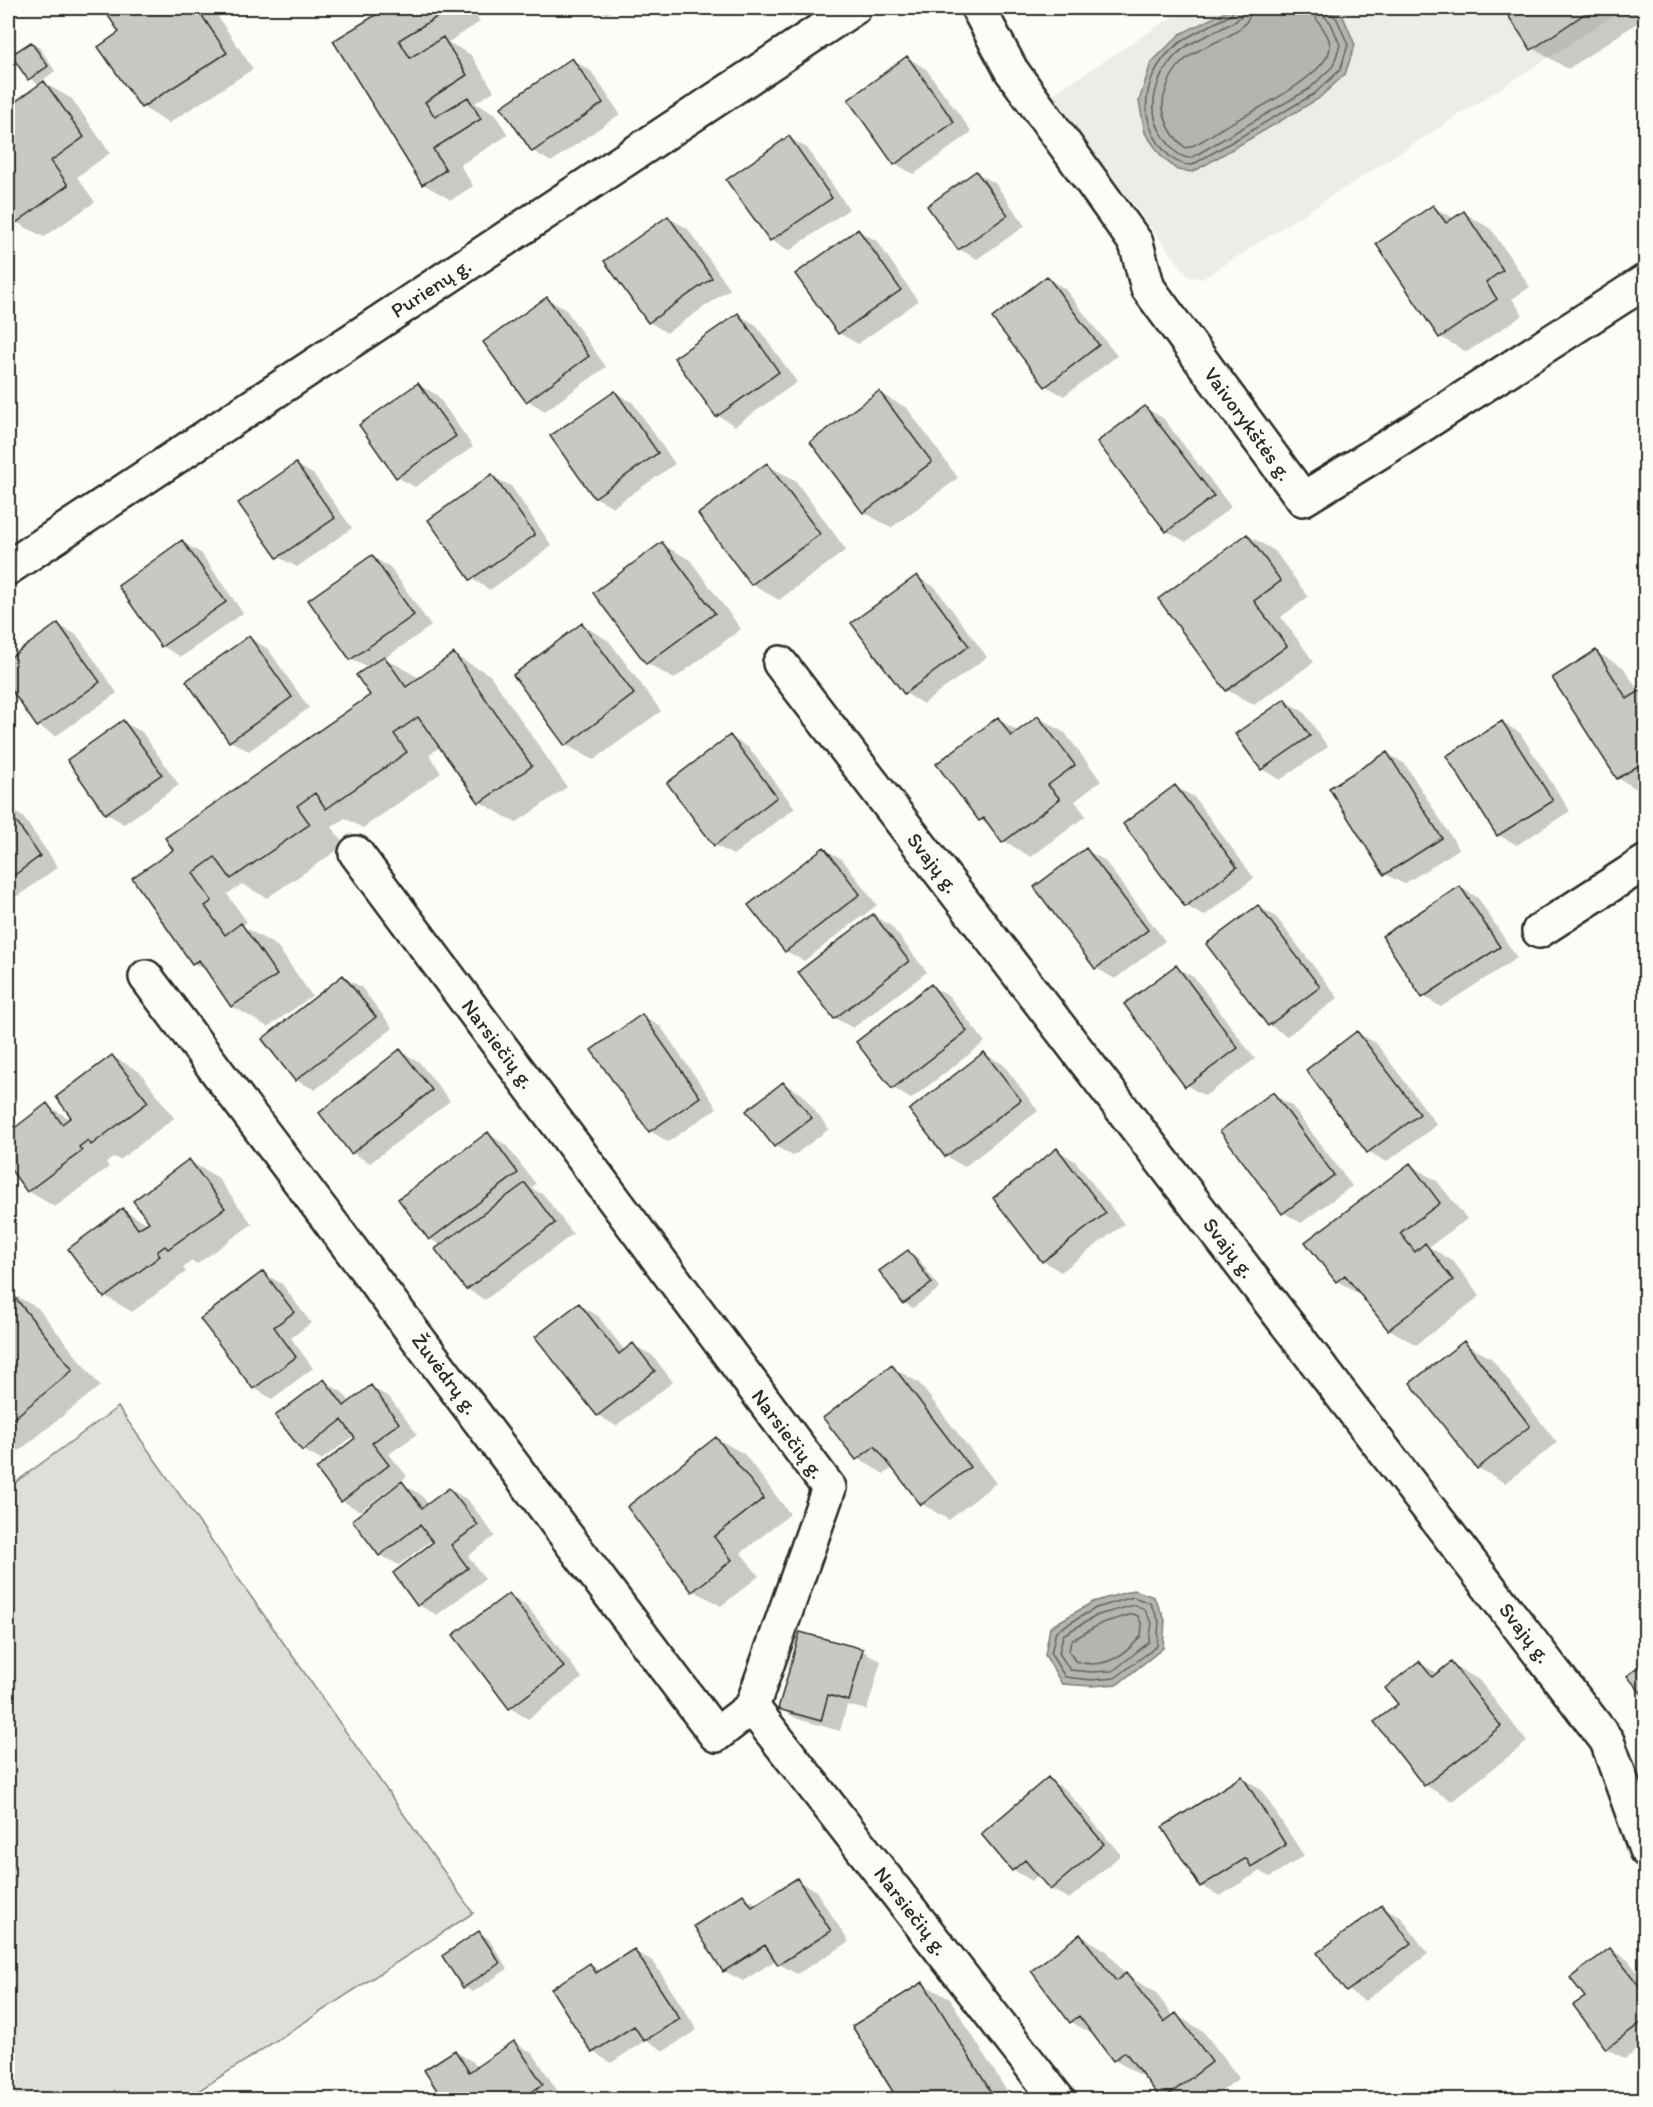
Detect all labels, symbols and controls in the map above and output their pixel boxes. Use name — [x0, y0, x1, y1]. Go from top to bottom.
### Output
street label: Purienų g. — [386, 252, 476, 323]
street label: Vaivorykštės g. — [1199, 362, 1298, 485]
street label: Svajų g. — [902, 827, 965, 898]
street label: Narsiečių g. — [457, 994, 540, 1093]
street label: Svajų g. — [1198, 1212, 1261, 1283]
street label: Žuvėdrų g. — [407, 1328, 484, 1419]
street label: Narsiečių g. — [747, 1384, 830, 1483]
street label: Svajų g. — [1494, 1597, 1557, 1668]
street label: Narsiečių g. — [869, 1861, 954, 1960]

